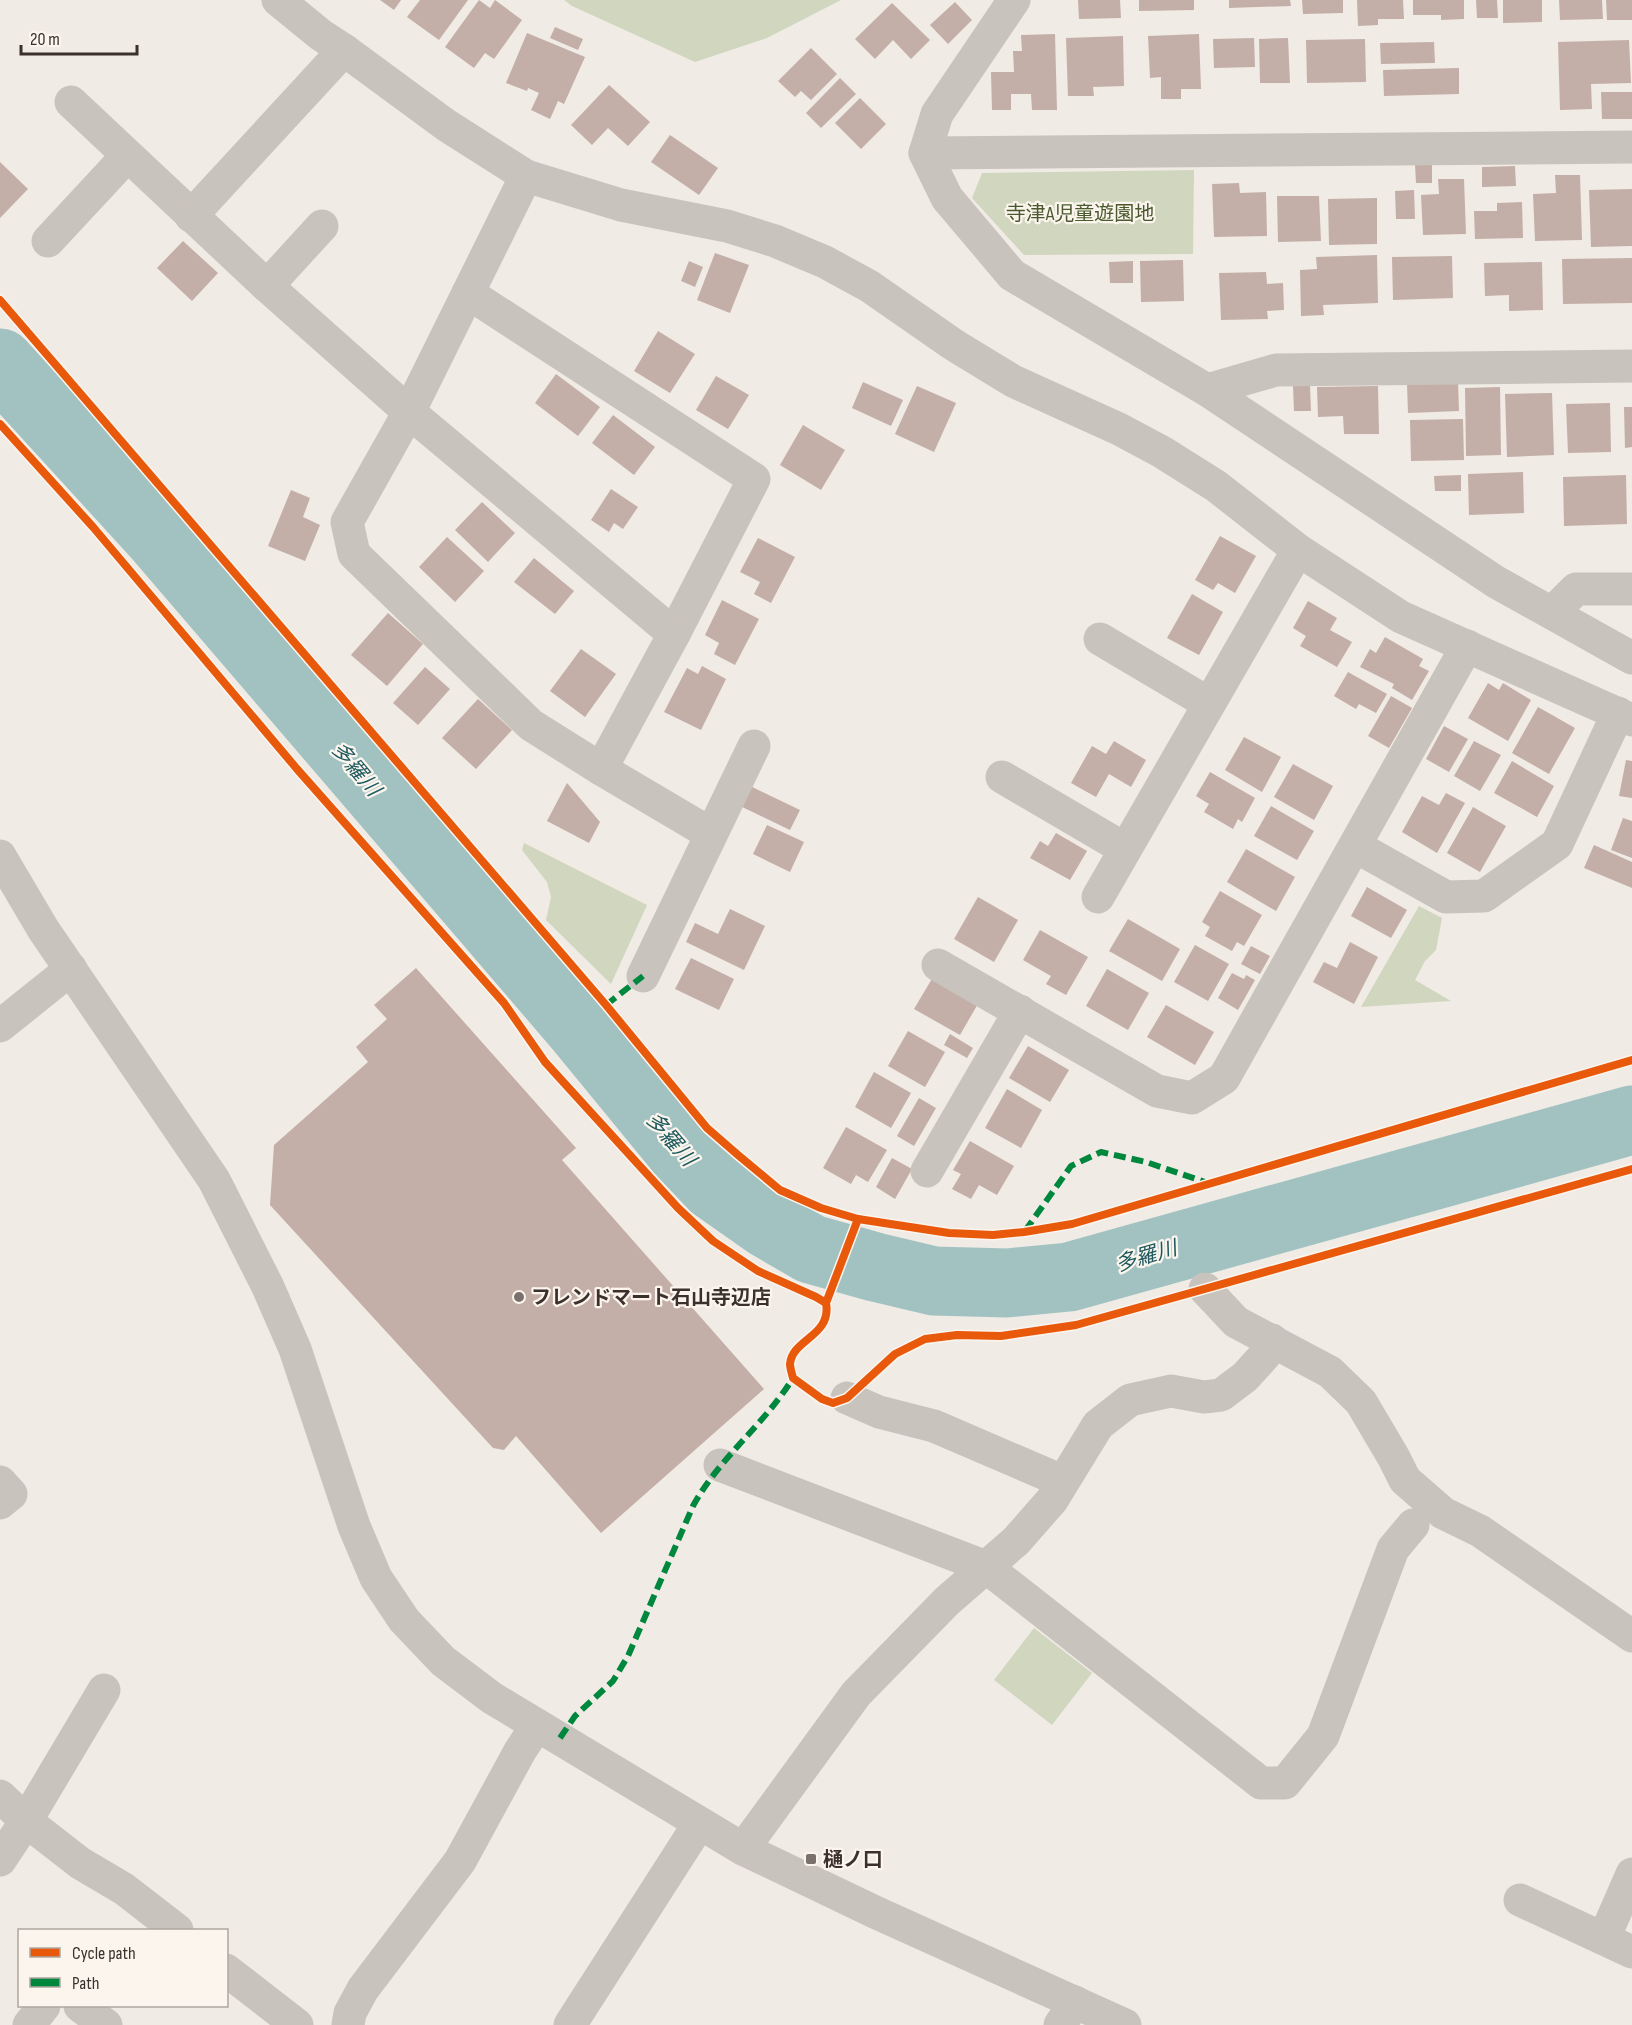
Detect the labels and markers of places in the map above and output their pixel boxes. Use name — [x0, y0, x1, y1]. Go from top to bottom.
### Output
place label: フレンドマート石山寺辺店 — [531, 1286, 771, 1310]
marker: フレンドマート石山寺辺店 — [512, 1290, 526, 1304]
place label: 樋ノ口 — [823, 1848, 883, 1872]
marker: 樋ノ口 — [804, 1852, 818, 1866]

